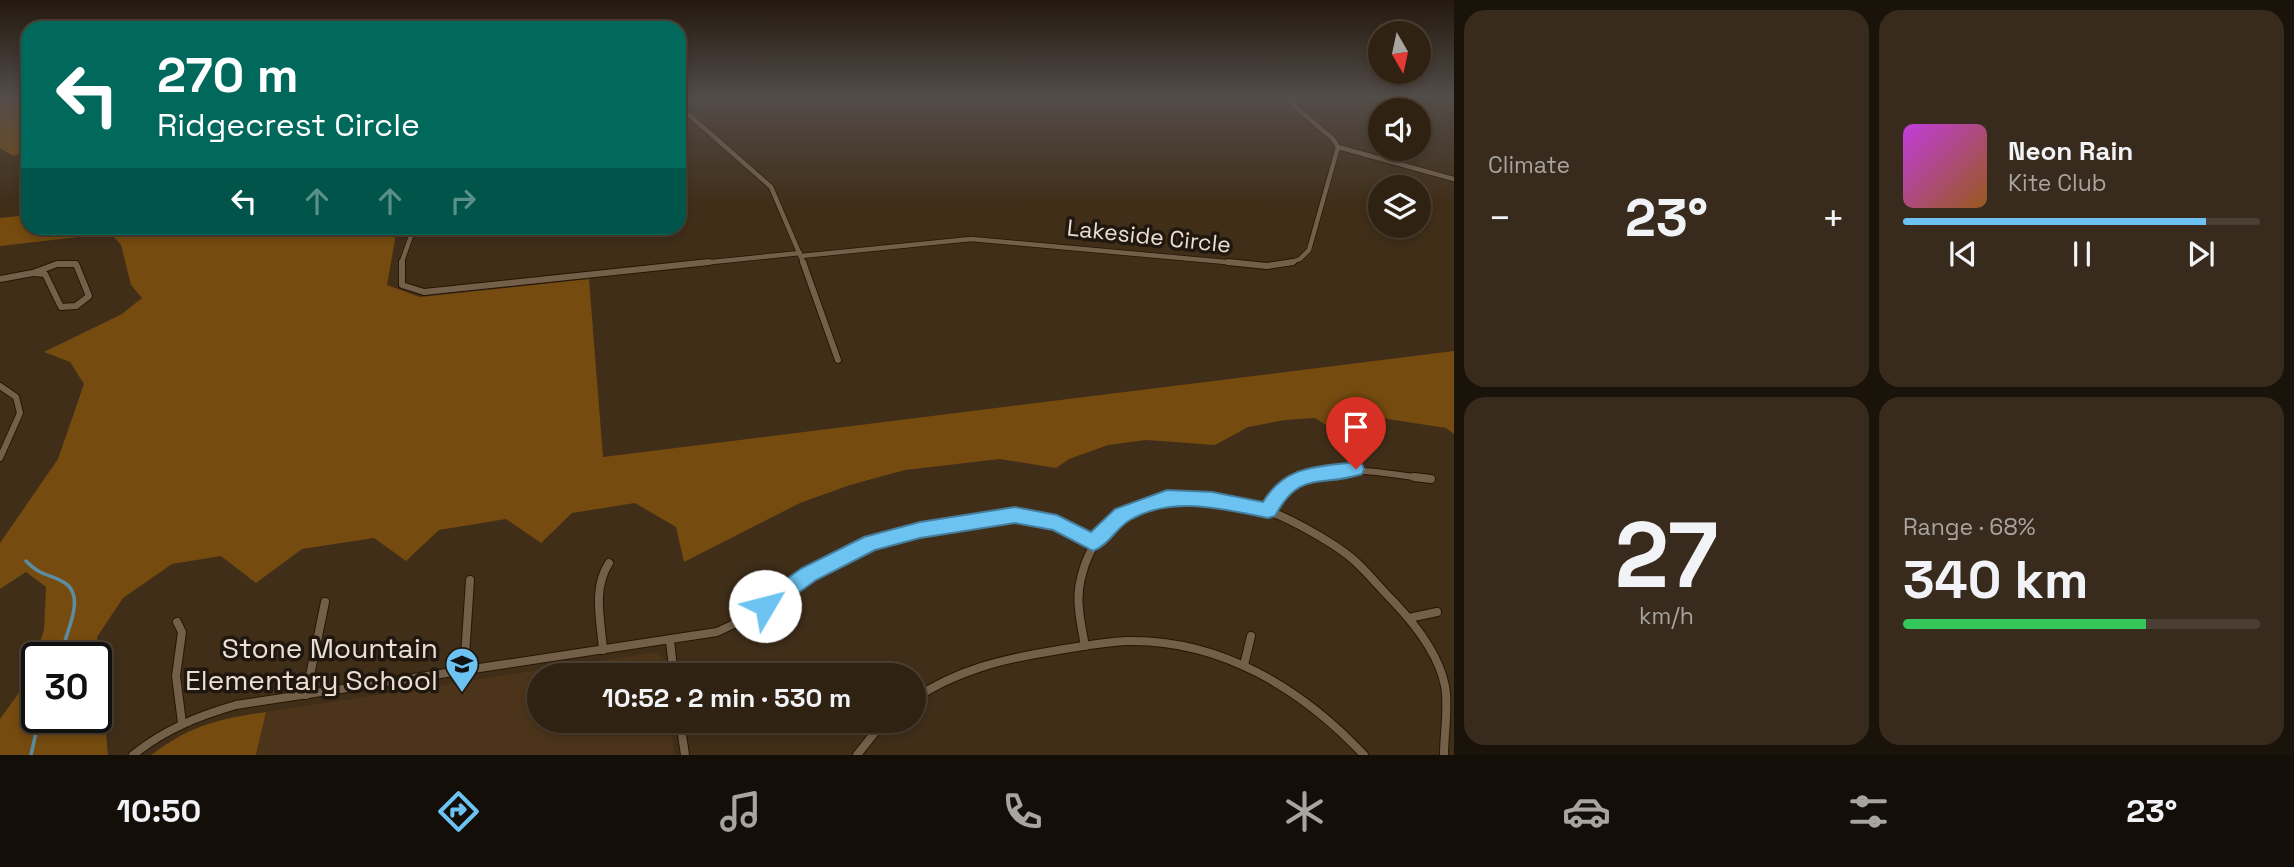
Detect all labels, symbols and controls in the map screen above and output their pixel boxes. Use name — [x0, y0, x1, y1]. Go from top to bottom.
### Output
north arrow — [1368, 21, 1432, 84]
map controls — [1368, 21, 1431, 238]
text: 270 m — [157, 44, 299, 106]
icon: left — [42, 49, 133, 140]
button: sound — [1368, 98, 1431, 161]
text: Ridgecrest Circle — [157, 105, 420, 145]
text: Neon Rain — [2008, 134, 2133, 168]
text: Climate — [1488, 150, 1570, 180]
text: Kite Club — [2008, 168, 2107, 198]
button: layers — [1368, 175, 1431, 238]
icon: left — [225, 182, 263, 220]
icon: ahead — [298, 182, 336, 220]
icon: ahead — [371, 182, 409, 220]
icon: right — [444, 182, 482, 220]
text: 23° — [1625, 185, 1708, 251]
text: − — [1488, 194, 1512, 242]
text: + — [1821, 194, 1845, 242]
street label: Lakeside Circle — [1065, 212, 1233, 260]
icon: previous — [1944, 235, 1982, 273]
icon: pause — [2063, 235, 2101, 273]
icon: next — [2182, 235, 2220, 273]
pin — [1326, 397, 1386, 469]
icon: arrive — [1337, 408, 1375, 446]
text: 27 — [1615, 497, 1718, 614]
text: Range · 68% — [1903, 512, 2036, 542]
text: 340 km — [1903, 547, 2088, 613]
position arrow — [728, 569, 802, 643]
text: km/h — [1639, 601, 1694, 631]
place label: Stone Mountain Elementary School — [185, 630, 438, 698]
speed limit sign: 30 — [21, 642, 112, 733]
school or university icon: Stone Mountain Elementary School — [443, 645, 481, 694]
text: 10:52 · 2 min · 530 m — [602, 681, 851, 715]
icon: directions — [434, 787, 483, 836]
icon: music — [716, 787, 765, 836]
icon: phone — [998, 787, 1047, 836]
icon: climate — [1280, 787, 1329, 836]
icon: car — [1562, 787, 1611, 836]
icon: filters — [1844, 787, 1893, 836]
text: 10:50 — [117, 791, 201, 831]
text: 23° — [2126, 791, 2177, 831]

